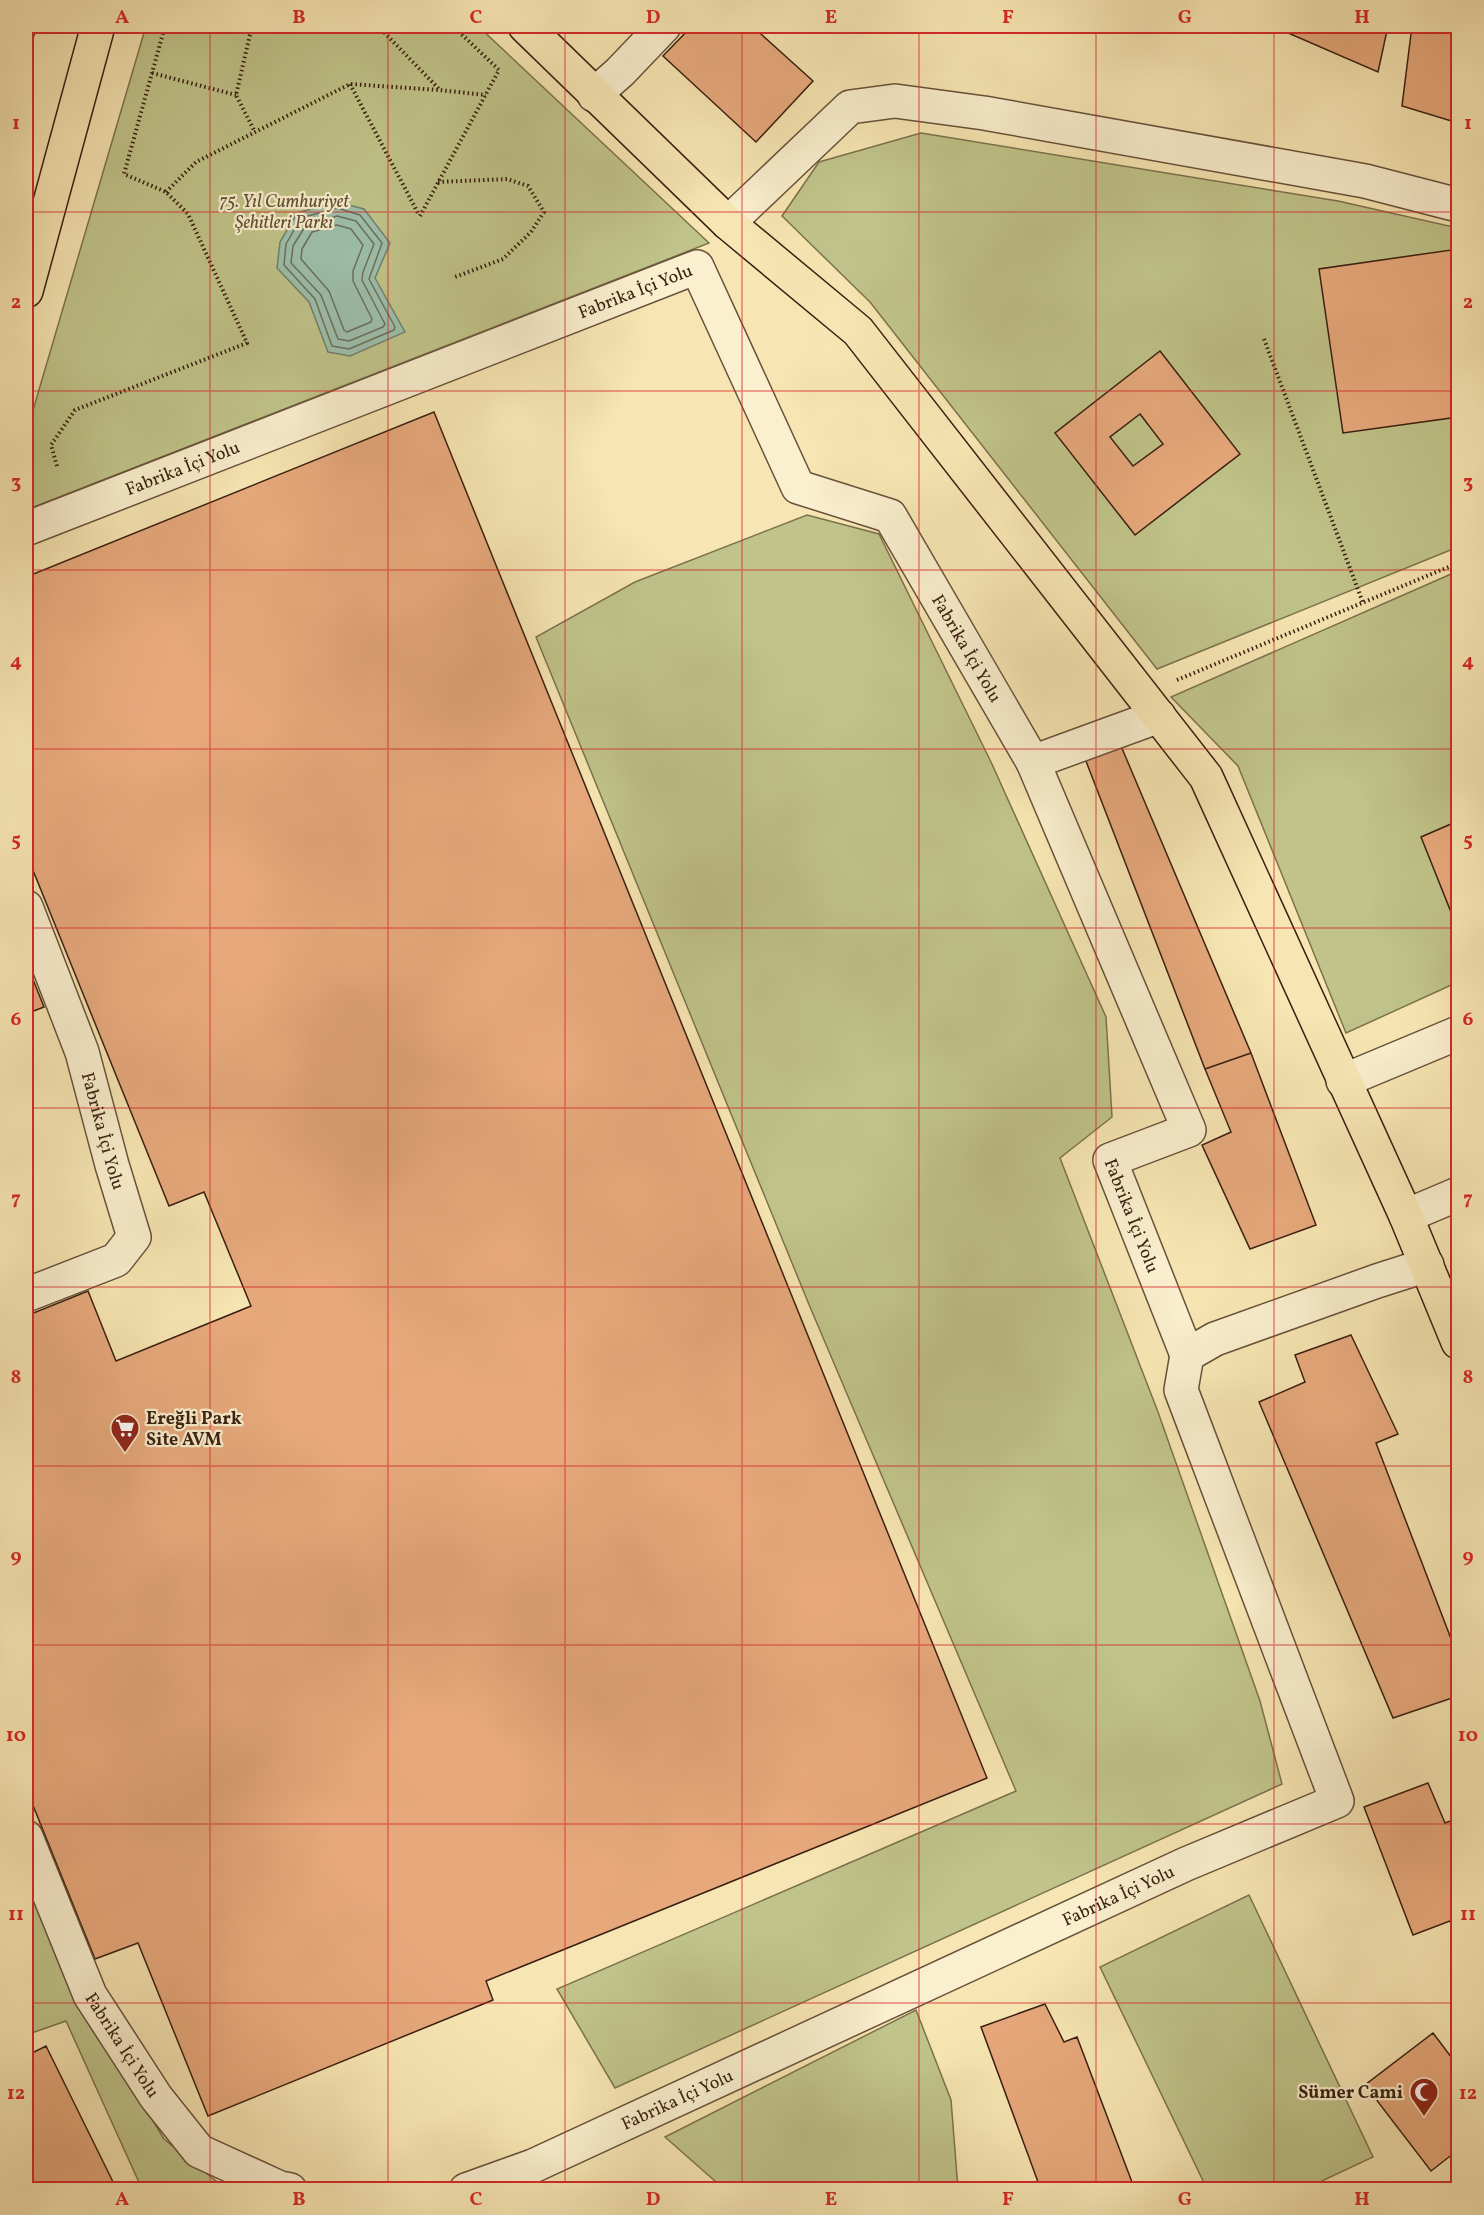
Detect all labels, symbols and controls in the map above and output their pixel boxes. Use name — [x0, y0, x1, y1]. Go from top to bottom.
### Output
text: A — [115, 4, 129, 32]
text: B — [292, 4, 306, 32]
text: C — [470, 4, 483, 32]
text: D — [646, 4, 660, 32]
text: E — [825, 4, 837, 32]
text: F — [1002, 4, 1014, 32]
text: G — [1178, 4, 1192, 32]
text: H — [1354, 4, 1370, 32]
text: 1 — [12, 110, 20, 138]
text: 1 — [1464, 110, 1472, 138]
park label: 75. Yıl Cumhuriyet Şehitleri Parkı — [219, 190, 350, 236]
street label: Fabrika İçi Yolu — [575, 259, 697, 326]
text: 2 — [11, 289, 21, 317]
text: 2 — [1463, 289, 1473, 317]
street label: Fabrika İçi Yolu — [122, 436, 244, 503]
text: 3 — [11, 469, 21, 497]
text: 3 — [1463, 469, 1473, 497]
street label: Fabrika İçi Yolu — [924, 591, 1007, 708]
text: 4 — [10, 648, 22, 676]
text: 4 — [1462, 648, 1474, 676]
text: 5 — [11, 827, 21, 855]
text: 5 — [1463, 827, 1473, 855]
text: 6 — [11, 1006, 22, 1034]
text: 6 — [1463, 1006, 1474, 1034]
street label: Fabrika İçi Yolu — [74, 1070, 130, 1193]
street label: Fabrika İçi Yolu — [1097, 1155, 1164, 1277]
text: 7 — [11, 1185, 21, 1213]
text: 7 — [1463, 1185, 1473, 1213]
text: 8 — [11, 1364, 21, 1392]
text: 8 — [1463, 1364, 1473, 1392]
place label: Ereğli Park Site AVM — [146, 1407, 242, 1453]
supermarket icon: Ereğli Park Site AVM — [109, 1412, 141, 1454]
text: 9 — [10, 1543, 22, 1571]
text: 9 — [1462, 1543, 1474, 1571]
text: 10 — [6, 1722, 26, 1750]
text: 10 — [1458, 1722, 1478, 1750]
street label: Fabrika İçi Yolu — [1059, 1860, 1179, 1933]
text: 11 — [8, 1901, 24, 1929]
text: 11 — [1460, 1901, 1476, 1929]
street label: Fabrika İçi Yolu — [78, 1988, 164, 2103]
street label: Fabrika İçi Yolu — [618, 2064, 738, 2137]
mosque icon: Sümer Cami — [1408, 2076, 1440, 2118]
text: 12 — [7, 2080, 25, 2108]
text: 12 — [1459, 2080, 1477, 2108]
place label: Sümer Cami — [1298, 2081, 1403, 2106]
text: A — [115, 2186, 129, 2214]
text: B — [292, 2186, 306, 2214]
text: C — [470, 2186, 483, 2214]
text: D — [646, 2186, 660, 2214]
text: E — [825, 2186, 837, 2214]
text: F — [1002, 2186, 1014, 2214]
text: G — [1178, 2186, 1192, 2214]
text: H — [1354, 2186, 1370, 2214]

